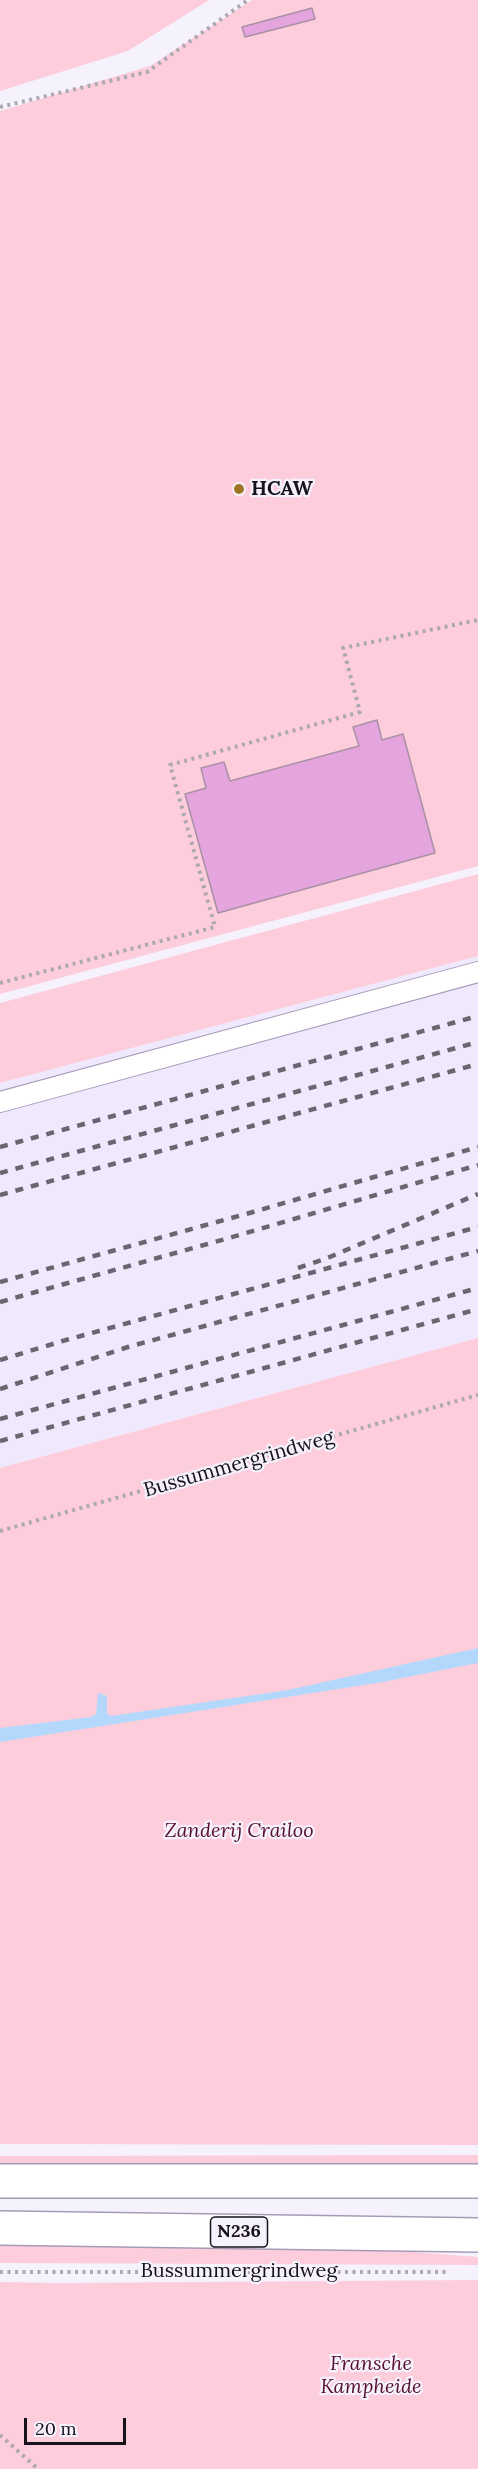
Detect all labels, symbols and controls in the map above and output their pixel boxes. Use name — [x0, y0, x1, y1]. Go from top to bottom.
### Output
place label: HCAW — [251, 477, 313, 501]
marker: HCAW — [232, 482, 246, 496]
street label: Bussummergrindweg — [141, 1425, 337, 1503]
park label: Zanderij Crailoo — [164, 1819, 314, 1843]
road number: N236 — [210, 2217, 268, 2247]
street label: Bussummergrindweg — [141, 2259, 337, 2283]
park label: Fransche Kampheide — [320, 2352, 422, 2399]
scale bar — [27, 2406, 129, 2444]
text: 20 m — [35, 2417, 77, 2440]

